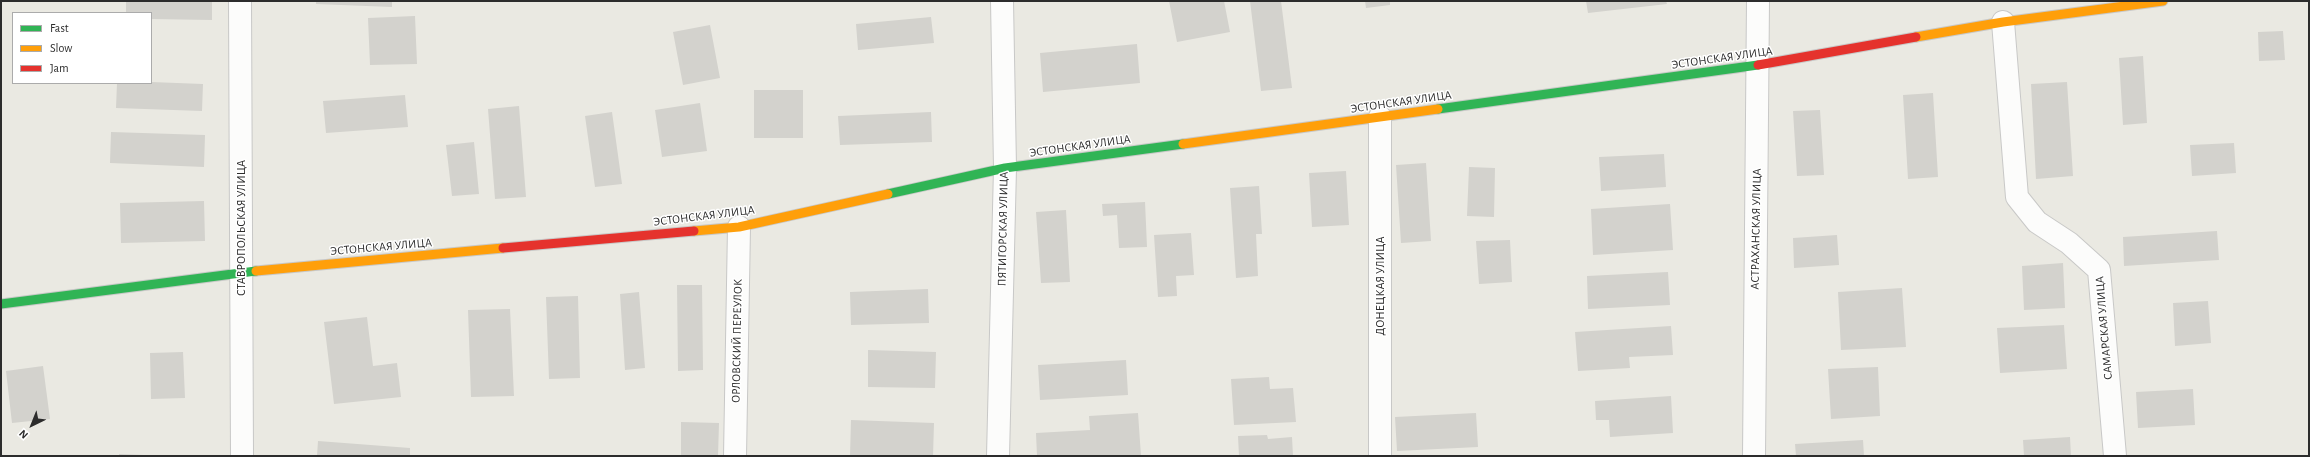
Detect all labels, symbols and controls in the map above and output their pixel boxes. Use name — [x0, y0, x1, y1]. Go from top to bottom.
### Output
legend — [12, 12, 152, 84]
text: Fast — [50, 22, 69, 34]
text: Slow — [50, 42, 72, 54]
street label: ЭСТОНСКАЯ УЛИЦА — [1670, 44, 1774, 72]
text: Jam — [50, 62, 69, 74]
street label: ЭСТОНСКАЯ УЛИЦА — [1349, 88, 1453, 116]
street label: ЭСТОНСКАЯ УЛИЦА — [1028, 132, 1132, 160]
street label: СТАВРОПОЛЬСКАЯ УЛИЦА — [234, 160, 248, 296]
street label: АСТРАХАНСКАЯ УЛИЦА — [1748, 168, 1764, 290]
street label: ПЯТИГОРСКАЯ УЛИЦА — [995, 171, 1011, 287]
street label: ЭСТОНСКАЯ УЛИЦА — [652, 203, 756, 229]
street label: ЭСТОНСКАЯ УЛИЦА — [330, 235, 432, 259]
street label: ДОНЕЦКАЯ УЛИЦА — [1373, 237, 1387, 335]
street label: САМАРСКАЯ УЛИЦА — [2092, 276, 2116, 380]
street label: ОРЛОВСКИЙ ПЕРЕУЛОК — [729, 279, 745, 403]
north arrow — [12, 405, 52, 445]
text: N — [17, 428, 30, 441]

